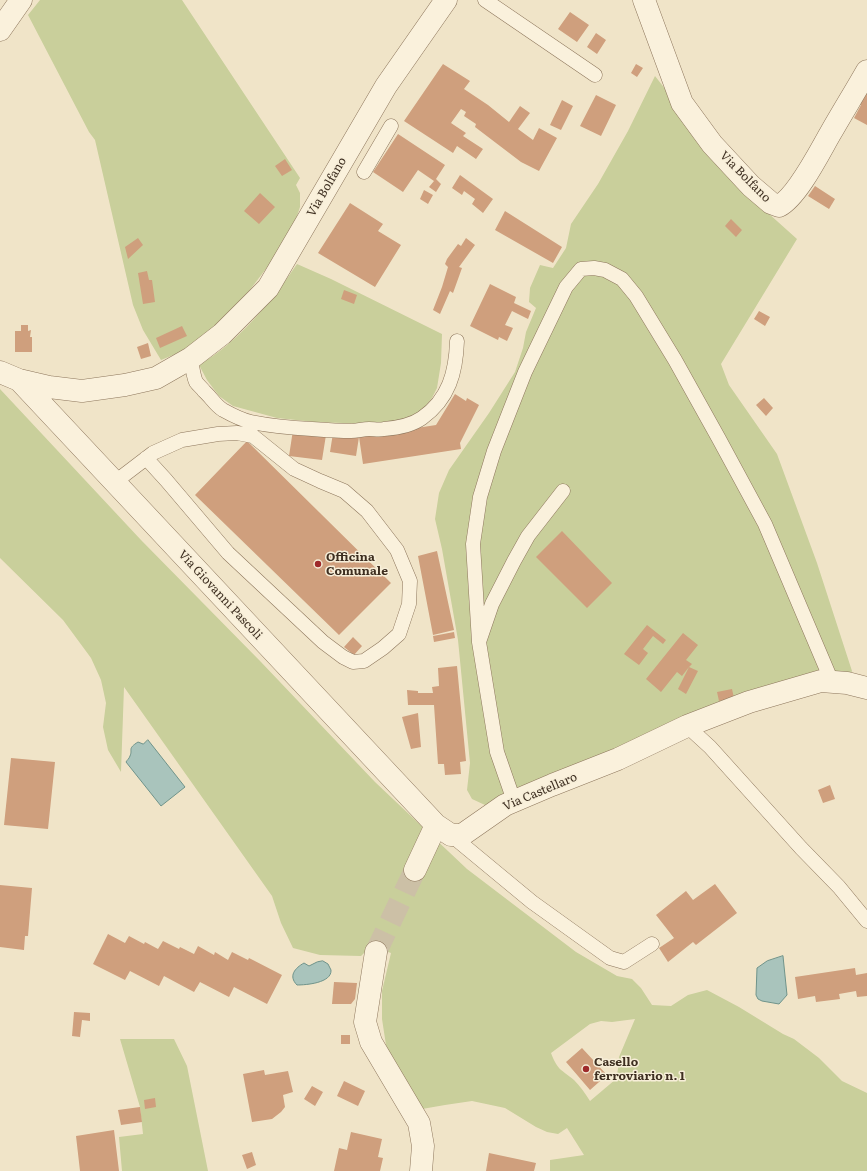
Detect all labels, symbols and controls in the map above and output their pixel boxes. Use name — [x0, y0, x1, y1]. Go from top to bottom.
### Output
street label: Via Bolfano — [717, 149, 773, 205]
street label: Via Bolfano — [304, 155, 350, 219]
street label: Via Giovanni Pascoli — [175, 547, 265, 643]
place label: Officina Comunale — [326, 550, 388, 578]
marker: Officina Comunale — [313, 559, 323, 569]
street label: Via Castellaro — [501, 770, 579, 814]
place label: Casello ferroviario n. 1 — [594, 1055, 685, 1083]
marker: Casello ferroviario n. 1 — [581, 1064, 591, 1074]

